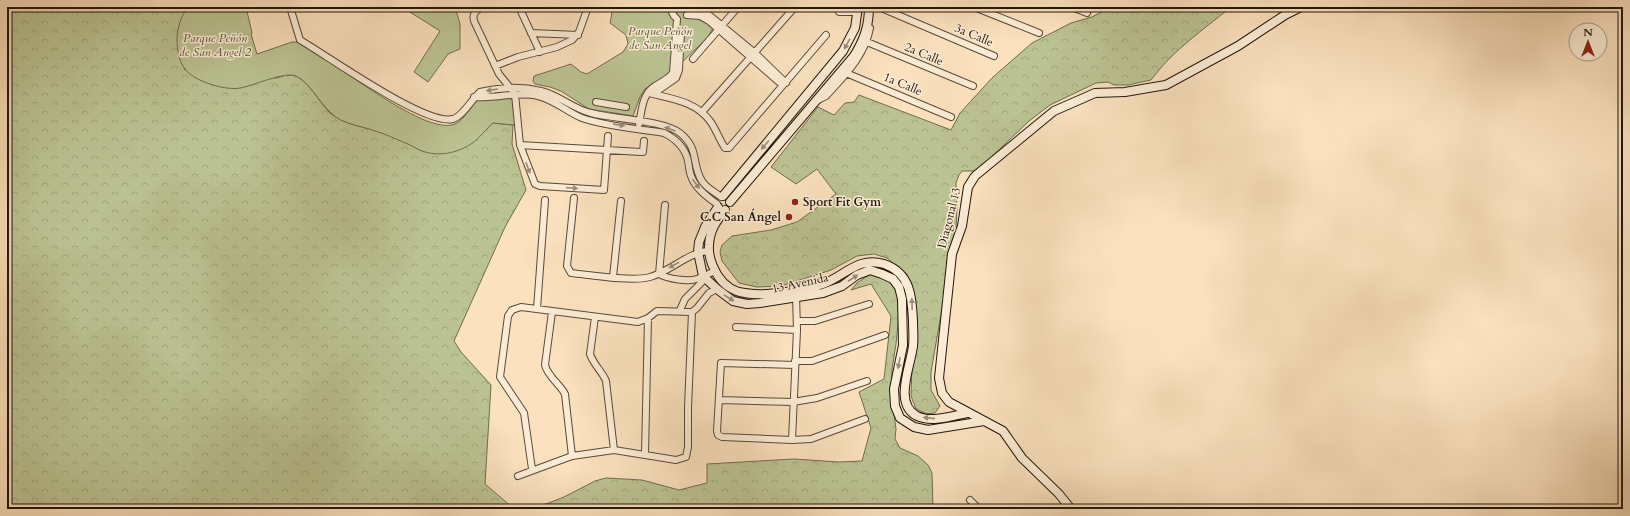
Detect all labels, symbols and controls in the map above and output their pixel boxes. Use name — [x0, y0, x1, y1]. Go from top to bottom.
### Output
street label: 3a Calle — [952, 20, 996, 50]
north arrow — [1568, 22, 1608, 62]
park label: Parque Peñón de San Angel — [628, 23, 692, 53]
text: N — [1583, 25, 1593, 40]
park label: Parque Peñón de San Angel 2 — [179, 30, 252, 60]
one-way arrow — [844, 38, 851, 50]
street label: 2a Calle — [902, 39, 946, 69]
street label: 1a Calle — [881, 69, 925, 99]
one-way arrow — [486, 87, 498, 93]
one-way arrow — [612, 123, 625, 129]
one-way arrow — [664, 125, 676, 131]
one-way arrow — [761, 139, 770, 150]
one-way arrow — [525, 162, 531, 174]
one-way arrow — [692, 179, 700, 190]
one-way arrow — [566, 185, 578, 192]
street label: Diagonal 13 — [934, 186, 964, 250]
place label: Sport Fit Gym — [803, 194, 882, 210]
marker: Sport Fit Gym — [790, 197, 800, 207]
place label: C.C San Ángel — [700, 208, 781, 225]
marker: C.C San Ángel — [784, 212, 794, 222]
one-way arrow — [668, 262, 680, 269]
street label: 13 Avenida — [770, 269, 831, 297]
one-way arrow — [848, 274, 859, 282]
one-way arrow — [724, 294, 735, 301]
one-way arrow — [909, 297, 915, 310]
one-way arrow — [896, 357, 902, 369]
one-way arrow — [923, 415, 935, 421]

